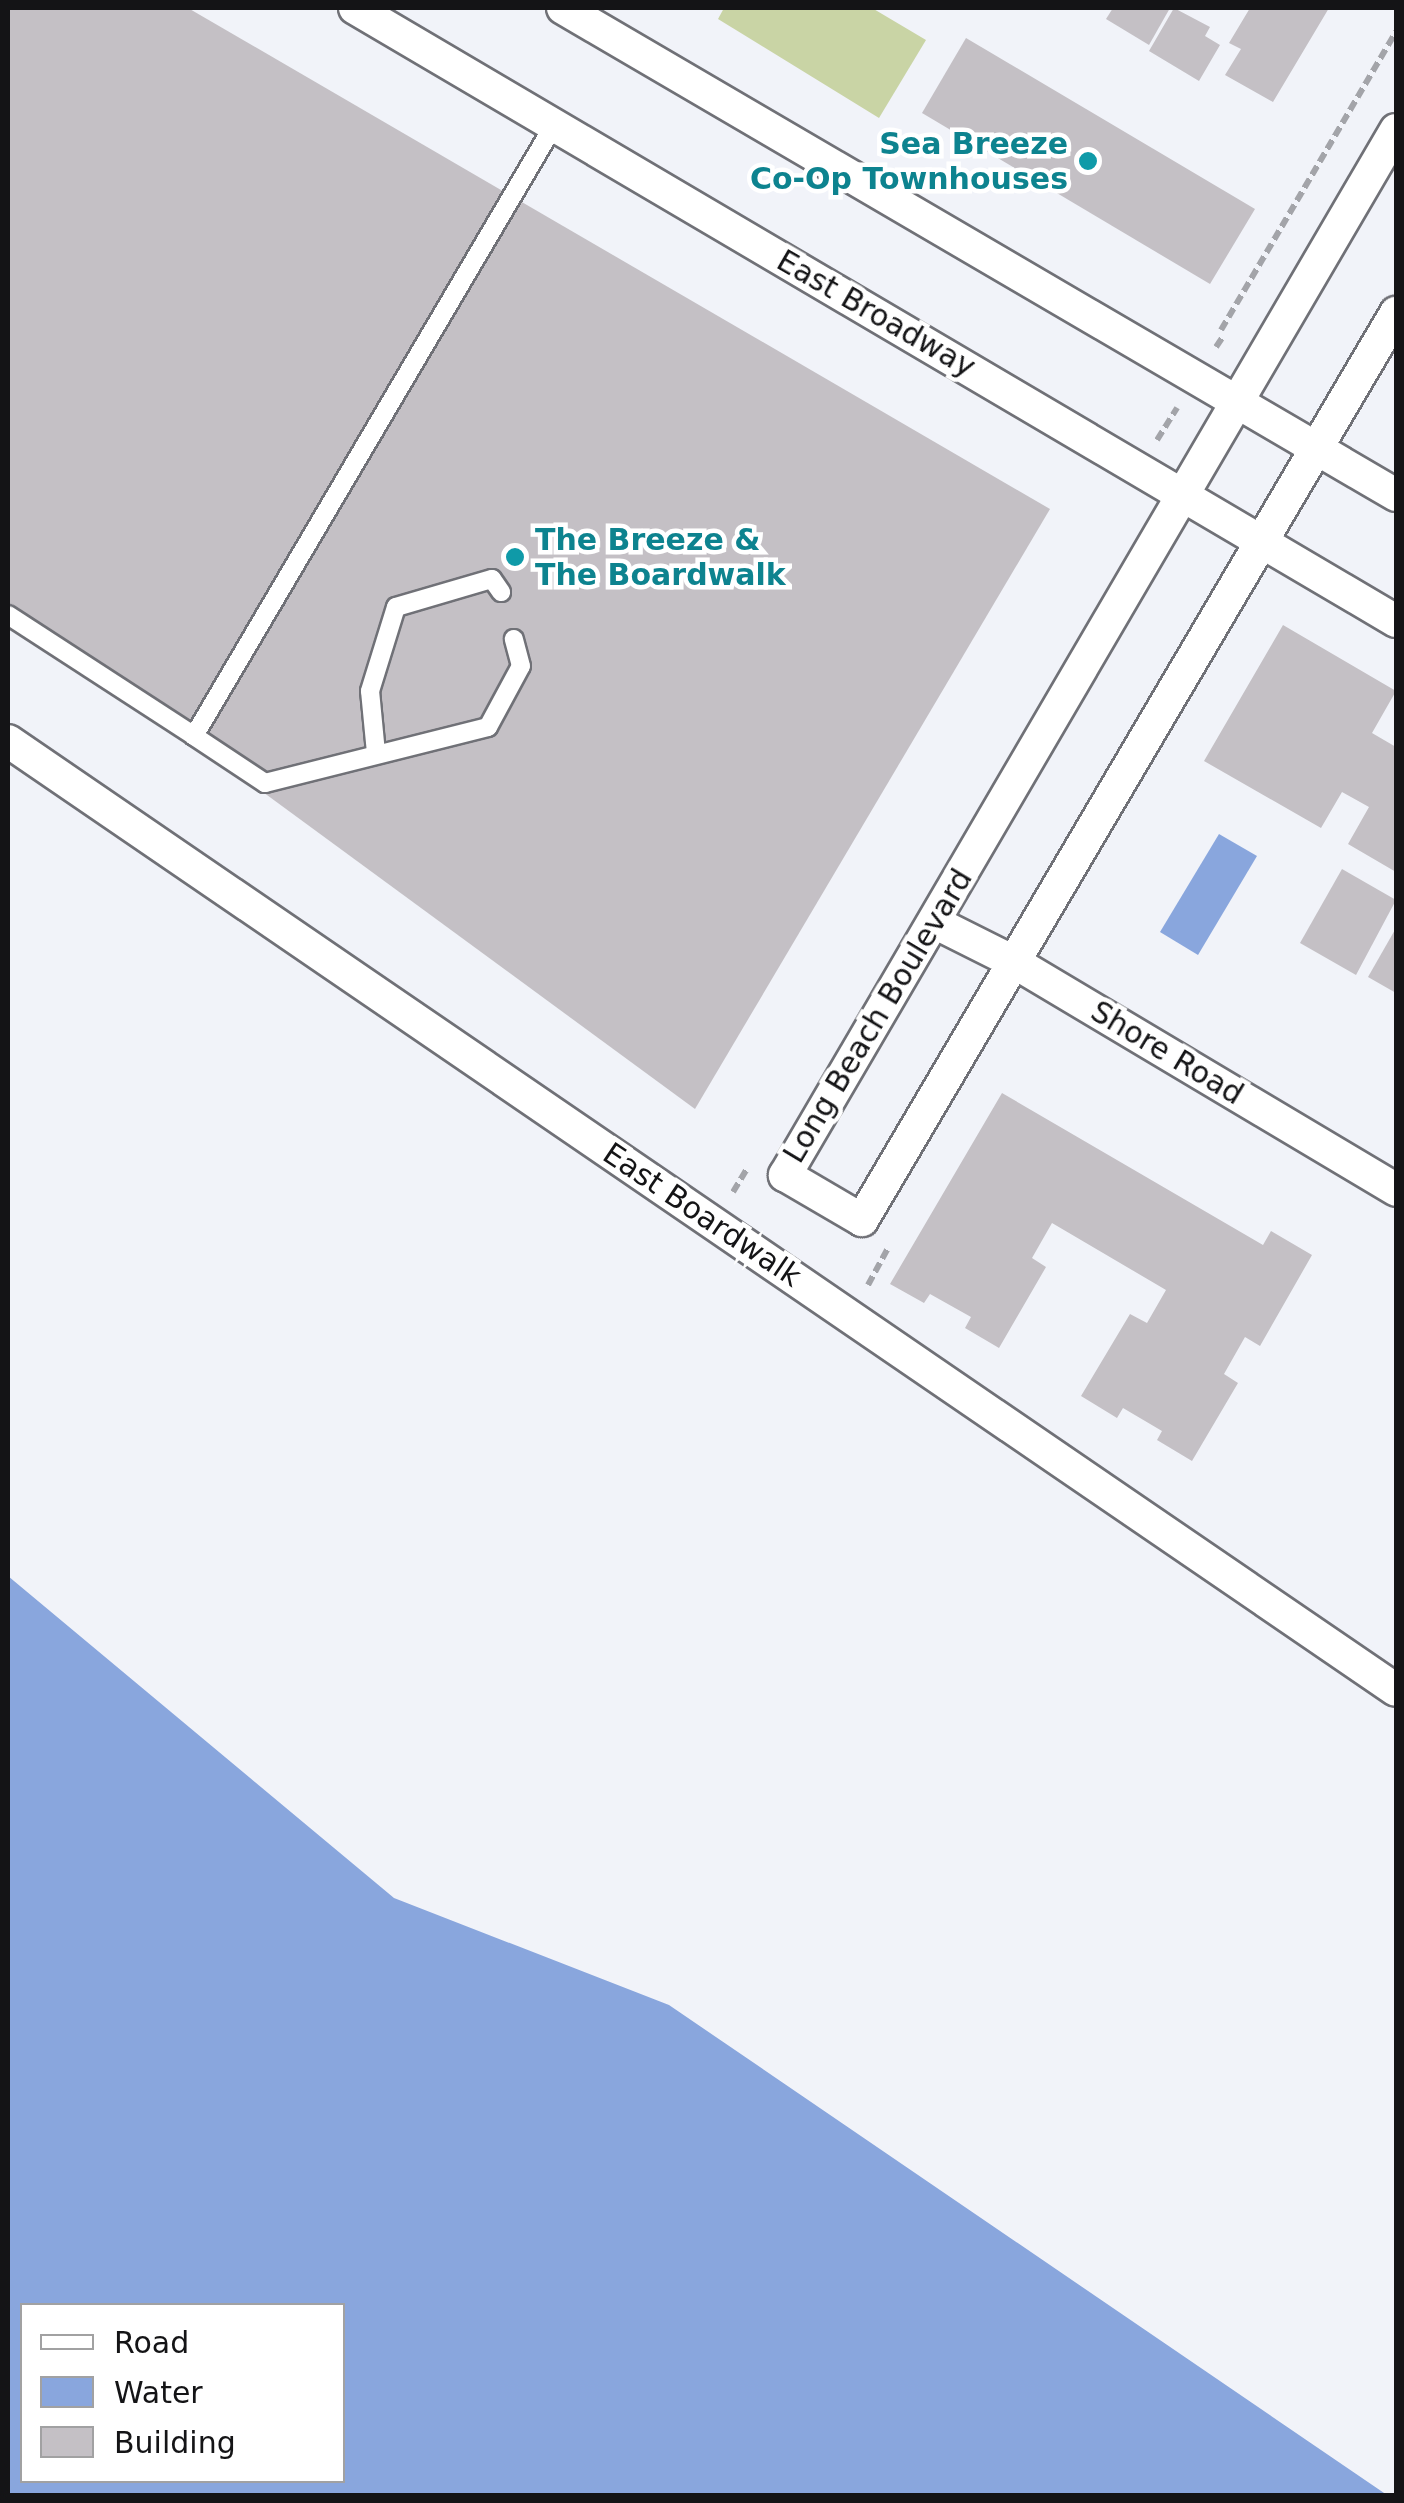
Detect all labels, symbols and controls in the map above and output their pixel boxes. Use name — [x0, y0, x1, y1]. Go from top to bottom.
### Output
place label: Sea Breeze Co-Op Townhouses — [750, 126, 1068, 196]
marker: Sea Breeze Co-Op Townhouses — [1077, 150, 1099, 172]
street label: East Broadway — [770, 243, 982, 385]
place label: The Breeze & The Boardwalk — [535, 522, 786, 592]
marker: The Breeze & The Boardwalk — [504, 546, 526, 568]
street label: Long Beach Boulevard — [776, 863, 980, 1169]
street label: Shore Road — [1084, 993, 1250, 1113]
street label: East Boardwalk — [596, 1135, 808, 1295]
legend — [20, 2303, 345, 2483]
text: Road — [114, 2325, 189, 2360]
text: Water — [114, 2375, 203, 2410]
text: Building — [114, 2425, 236, 2460]

